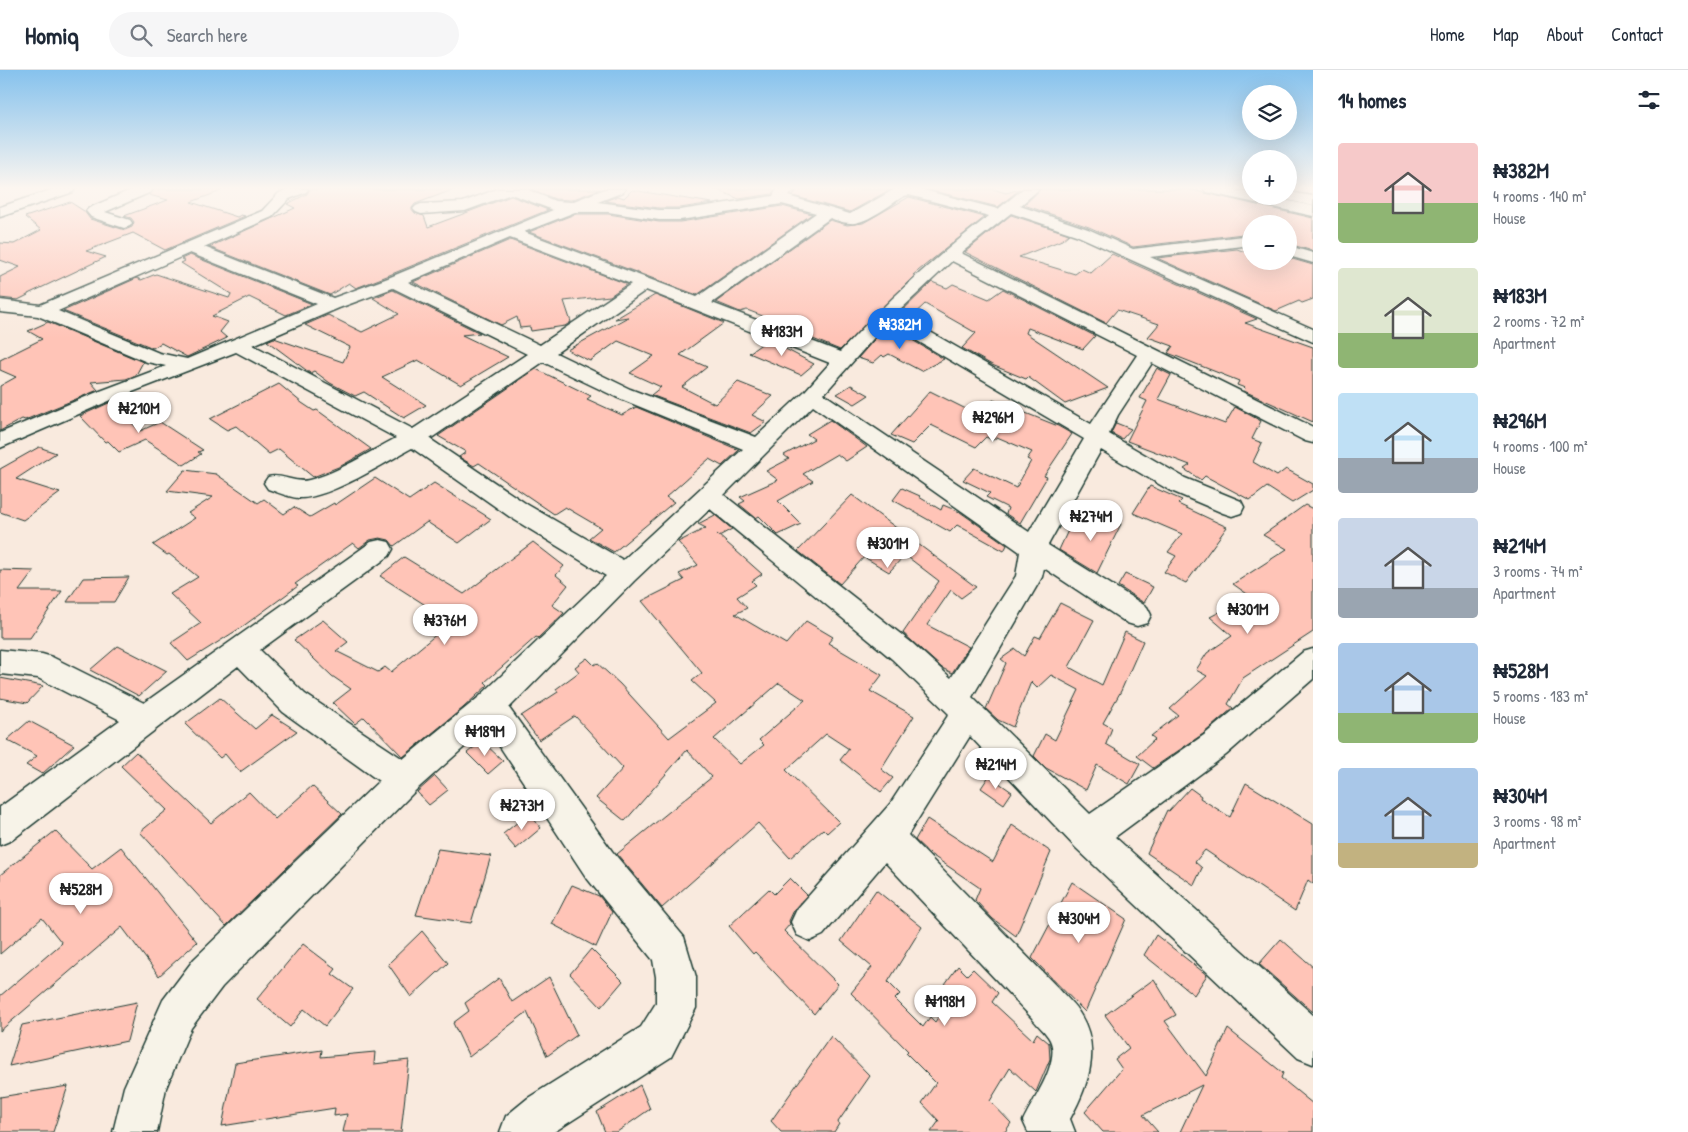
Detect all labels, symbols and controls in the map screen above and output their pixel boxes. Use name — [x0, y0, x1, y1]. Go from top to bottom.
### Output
search box — [109, 12, 459, 57]
text: Homiq — [25, 19, 79, 51]
icon: search — [127, 21, 155, 49]
text: Search here — [167, 22, 248, 48]
text: Home — [1430, 22, 1465, 47]
text: Map — [1493, 22, 1518, 47]
text: About — [1546, 22, 1583, 47]
text: Contact — [1611, 22, 1663, 47]
map controls — [1242, 85, 1297, 270]
button: layers — [1242, 85, 1297, 140]
text: 14 homes — [1338, 86, 1406, 115]
icon: filters — [1635, 86, 1663, 114]
button: + — [1242, 150, 1297, 205]
text: ₦382M — [1493, 156, 1549, 185]
icon: home — [1378, 163, 1438, 223]
text: 4 rooms · 140 m² — [1493, 185, 1587, 207]
text: House — [1493, 207, 1526, 229]
button: − — [1242, 215, 1297, 270]
text: ₦183M — [1493, 281, 1547, 310]
icon: home — [1378, 288, 1438, 348]
pin: ₦382M — [865, 308, 935, 350]
text: 2 rooms · 72 m² — [1493, 310, 1584, 332]
text: ₦382M — [879, 313, 921, 335]
pin: ₦183M — [747, 314, 817, 357]
text: ₦183M — [762, 320, 802, 342]
text: Apartment — [1493, 332, 1556, 354]
pin: ₦210M — [104, 392, 174, 434]
text: ₦210M — [118, 397, 160, 419]
pin: ₦296M — [958, 400, 1028, 443]
text: ₦296M — [973, 406, 1013, 428]
text: ₦296M — [1493, 406, 1547, 435]
icon: home — [1378, 413, 1438, 473]
text: 4 rooms · 100 m² — [1493, 435, 1588, 457]
text: House — [1493, 457, 1526, 479]
pin: ₦274M — [1056, 500, 1126, 542]
text: ₦274M — [1070, 505, 1112, 527]
pin: ₦301M — [853, 526, 923, 569]
text: ₦214M — [1493, 531, 1546, 560]
text: ₦301M — [867, 532, 909, 554]
icon: home — [1378, 538, 1438, 598]
text: 3 rooms · 74 m² — [1493, 560, 1583, 582]
text: Apartment — [1493, 582, 1556, 604]
pin: ₦301M — [1213, 592, 1283, 635]
text: ₦301M — [1227, 598, 1269, 620]
pin: ₦376M — [410, 604, 480, 646]
text: ₦376M — [424, 609, 466, 631]
text: ₦528M — [1493, 656, 1548, 685]
icon: home — [1378, 663, 1438, 723]
text: 5 rooms · 183 m² — [1493, 685, 1588, 707]
text: House — [1493, 707, 1526, 729]
pin: ₦189M — [450, 714, 520, 757]
text: ₦189M — [465, 720, 505, 742]
pin: ₦214M — [961, 748, 1031, 790]
text: ₦214M — [976, 753, 1016, 775]
text: ₦304M — [1493, 781, 1547, 810]
pin: ₦273M — [487, 788, 557, 831]
icon: home — [1378, 788, 1438, 848]
text: ₦273M — [500, 794, 544, 816]
text: 3 rooms · 98 m² — [1493, 810, 1582, 832]
text: Apartment — [1493, 832, 1556, 854]
pin: ₦528M — [46, 872, 116, 915]
text: ₦528M — [60, 878, 102, 900]
pin: ₦304M — [1044, 902, 1114, 944]
text: ₦304M — [1058, 907, 1100, 929]
pin: ₦198M — [910, 984, 980, 1027]
text: ₦198M — [925, 990, 965, 1012]

